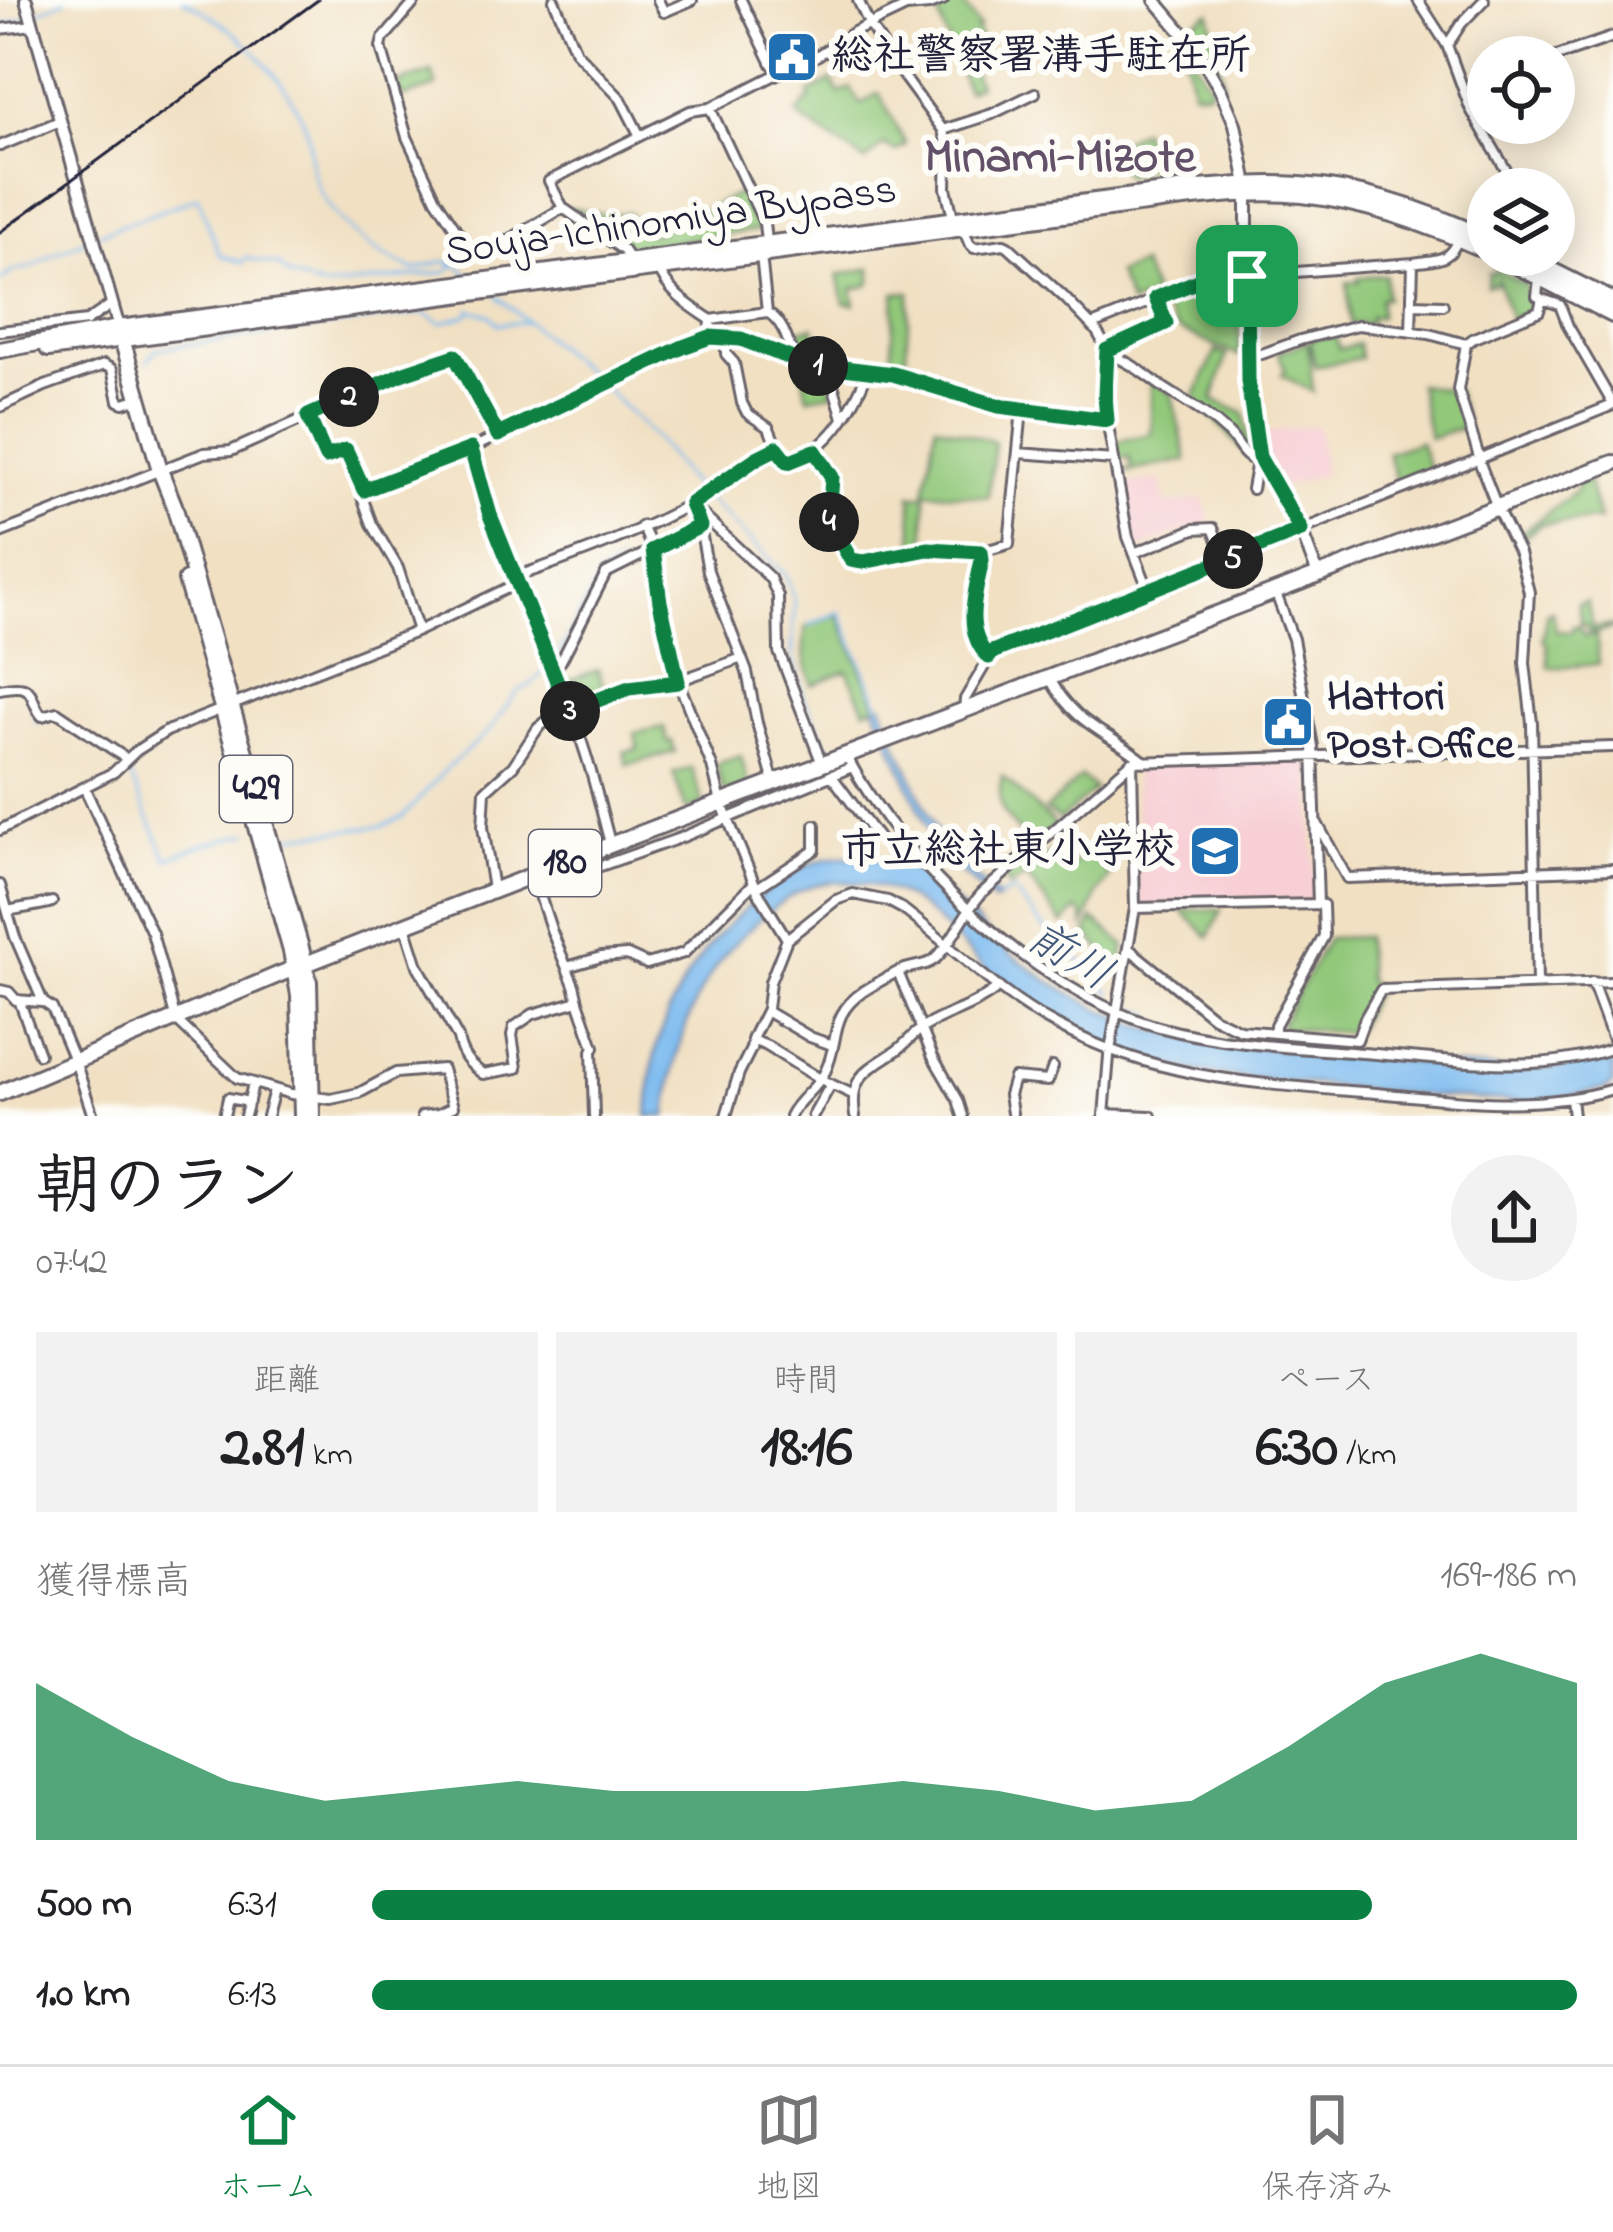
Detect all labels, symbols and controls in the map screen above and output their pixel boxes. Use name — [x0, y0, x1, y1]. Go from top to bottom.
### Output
place label: 総社警察署溝手駐在所 — [831, 27, 1251, 88]
public building icon: 総社警察署溝手駐在所 — [764, 29, 820, 85]
map controls — [1467, 36, 1575, 276]
button: locate — [1467, 36, 1575, 144]
district label: Minami-Mizote — [924, 124, 1197, 194]
street label: Souja-Ichinomiya Bypass — [442, 160, 900, 284]
button: layers — [1467, 168, 1575, 276]
pin — [1196, 225, 1298, 327]
icon: arrive — [1214, 243, 1280, 309]
pin: 1 — [788, 336, 848, 396]
text: 1 — [813, 342, 823, 390]
pin: 2 — [319, 367, 379, 427]
text: 2 — [341, 373, 357, 421]
pin: 4 — [799, 492, 859, 552]
text: 4 — [822, 498, 836, 546]
pin: 5 — [1203, 529, 1263, 589]
text: 5 — [1224, 535, 1242, 583]
place label: Hattori Post Office — [1327, 668, 1515, 777]
pin: 3 — [540, 681, 600, 741]
text: 3 — [563, 687, 577, 735]
public building icon: Hattori Post Office — [1260, 694, 1316, 750]
road number: 429 — [220, 756, 292, 822]
place label: 市立総社東小学校 — [840, 821, 1176, 882]
school or university icon: 市立総社東小学校 — [1187, 823, 1243, 879]
road number: 180 — [529, 830, 601, 896]
water label: 前川 — [1013, 907, 1125, 1009]
text: 朝のラン — [36, 1142, 300, 1238]
button: share — [1451, 1155, 1577, 1281]
text: 07:42 — [36, 1235, 108, 1292]
text: 距離 — [254, 1358, 320, 1406]
text: 時間 — [773, 1358, 839, 1406]
text: ペース — [1278, 1358, 1375, 1406]
text: 2.81 — [221, 1406, 304, 1493]
text: 18:16 — [760, 1406, 853, 1493]
text: 6:30 — [1256, 1406, 1338, 1493]
text: km — [304, 1432, 353, 1480]
text: /km — [1338, 1432, 1397, 1480]
text: 169–186 m — [1440, 1548, 1577, 1605]
text: 獲得標高 — [36, 1555, 192, 1612]
text: 500 m — [36, 1877, 132, 1934]
text: 6:31 — [228, 1877, 277, 1934]
text: 1.0 km — [36, 1967, 130, 2024]
text: 6:13 — [228, 1967, 277, 2024]
tab: ホーム — [220, 2087, 317, 2213]
tab: 地図 — [756, 2087, 822, 2213]
tab: 保存済み — [1261, 2087, 1393, 2213]

